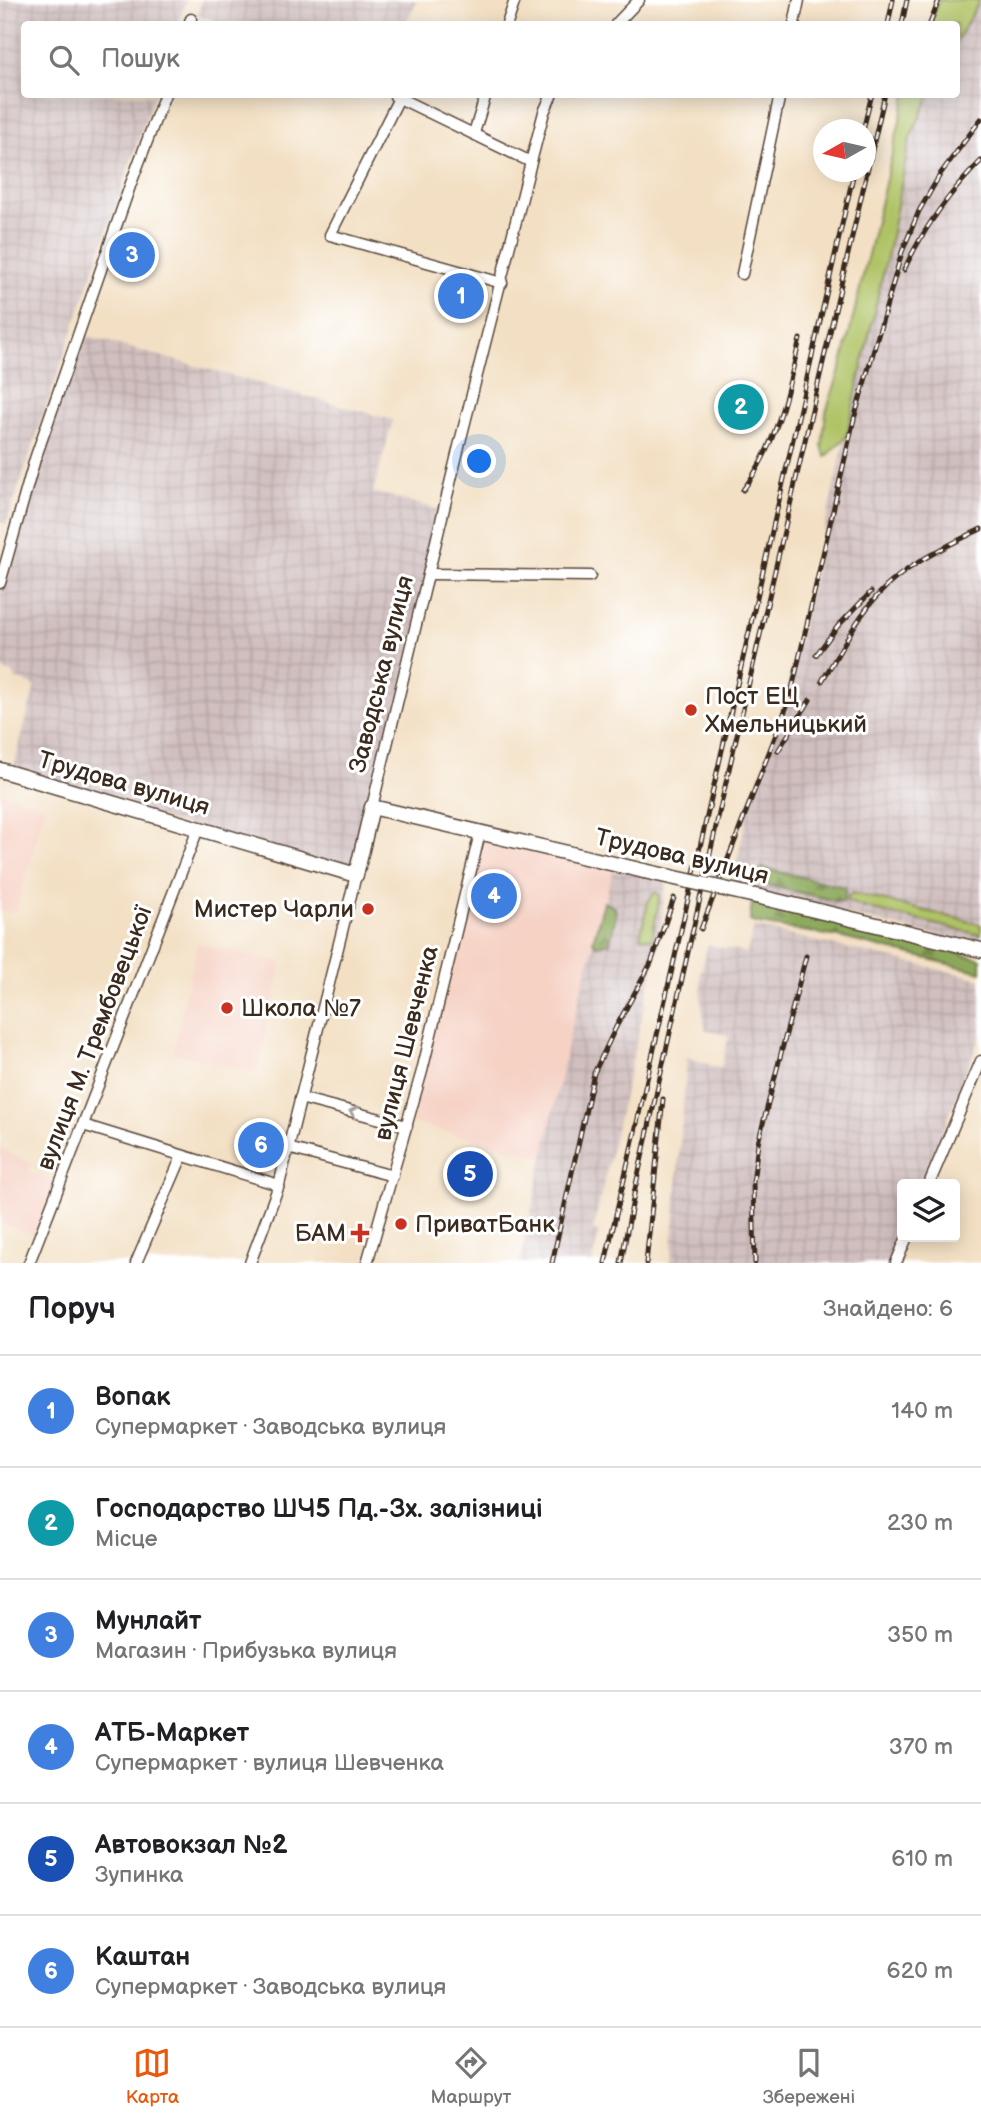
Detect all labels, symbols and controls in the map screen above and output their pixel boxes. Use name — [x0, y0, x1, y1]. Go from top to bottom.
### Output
search box — [21, 21, 960, 98]
icon: search — [45, 41, 83, 79]
text: Пошук — [101, 44, 180, 75]
north arrow — [813, 119, 876, 182]
pin: 3 — [109, 229, 155, 281]
pin: 1 — [438, 270, 484, 322]
pin: 2 — [718, 381, 764, 433]
your location — [462, 444, 496, 478]
street label: Заводська вулиця — [343, 573, 420, 776]
place label: Пост ЕЦ Хмельницький — [705, 682, 867, 739]
marker: Пост ЕЦ Хмельницький — [683, 702, 699, 718]
street label: Трудова вулиця — [35, 745, 213, 822]
street label: Трудова вулиця — [592, 822, 771, 891]
pin: 4 — [471, 870, 517, 922]
place label: Мистер Чарли — [194, 895, 354, 924]
street label: вулиця М. Трембовецької — [31, 901, 159, 1174]
marker: Мистер Чарли — [360, 901, 376, 917]
street label: вулиця Шевченка — [368, 943, 445, 1143]
place label: Школа №7 — [241, 994, 361, 1023]
marker: Школа №7 — [219, 1000, 235, 1016]
one-way arrow — [348, 1106, 360, 1120]
pin: 6 — [238, 1119, 284, 1171]
pin: 5 — [447, 1148, 493, 1200]
map controls — [897, 1179, 960, 1242]
button: layers — [897, 1179, 960, 1242]
place label: ПриватБанк — [415, 1210, 555, 1239]
marker: ПриватБанк — [393, 1216, 409, 1232]
place label: БАМ — [295, 1219, 346, 1248]
marker: БАМ — [352, 1225, 368, 1241]
text: Поруч — [28, 1291, 116, 1327]
text: Знайдено: 6 — [823, 1295, 953, 1323]
text: Вопак — [95, 1382, 170, 1413]
text: 1 — [46, 1397, 56, 1425]
text: 140 m — [891, 1397, 953, 1425]
text: Супермаркет · Заводська вулиця — [95, 1413, 446, 1441]
text: Господарство ШЧ5 Пд.-Зх. залізниці — [95, 1494, 543, 1525]
text: 2 — [44, 1509, 58, 1537]
text: 230 m — [887, 1509, 953, 1537]
text: Місце — [95, 1525, 158, 1553]
text: Мунлайт — [95, 1606, 201, 1637]
text: 3 — [44, 1621, 58, 1649]
text: 350 m — [887, 1621, 953, 1649]
text: Магазин · Прибузька вулиця — [95, 1637, 397, 1665]
text: АТБ-Маркет — [95, 1718, 249, 1749]
text: 4 — [44, 1733, 58, 1761]
text: 370 m — [889, 1733, 953, 1761]
text: Супермаркет · вулиця Шевченка — [95, 1749, 444, 1777]
text: Автовокзал №2 — [95, 1830, 288, 1861]
text: 5 — [44, 1845, 58, 1873]
text: 610 m — [891, 1845, 953, 1873]
text: Зупинка — [95, 1861, 184, 1889]
text: Каштан — [95, 1942, 190, 1973]
text: 6 — [44, 1957, 58, 1985]
text: 620 m — [887, 1957, 953, 1985]
text: Супермаркет · Заводська вулиця — [95, 1973, 446, 2001]
tab: Карта — [126, 2044, 179, 2109]
tab: Маршрут — [431, 2044, 511, 2109]
tab: Збережені — [763, 2044, 855, 2109]

